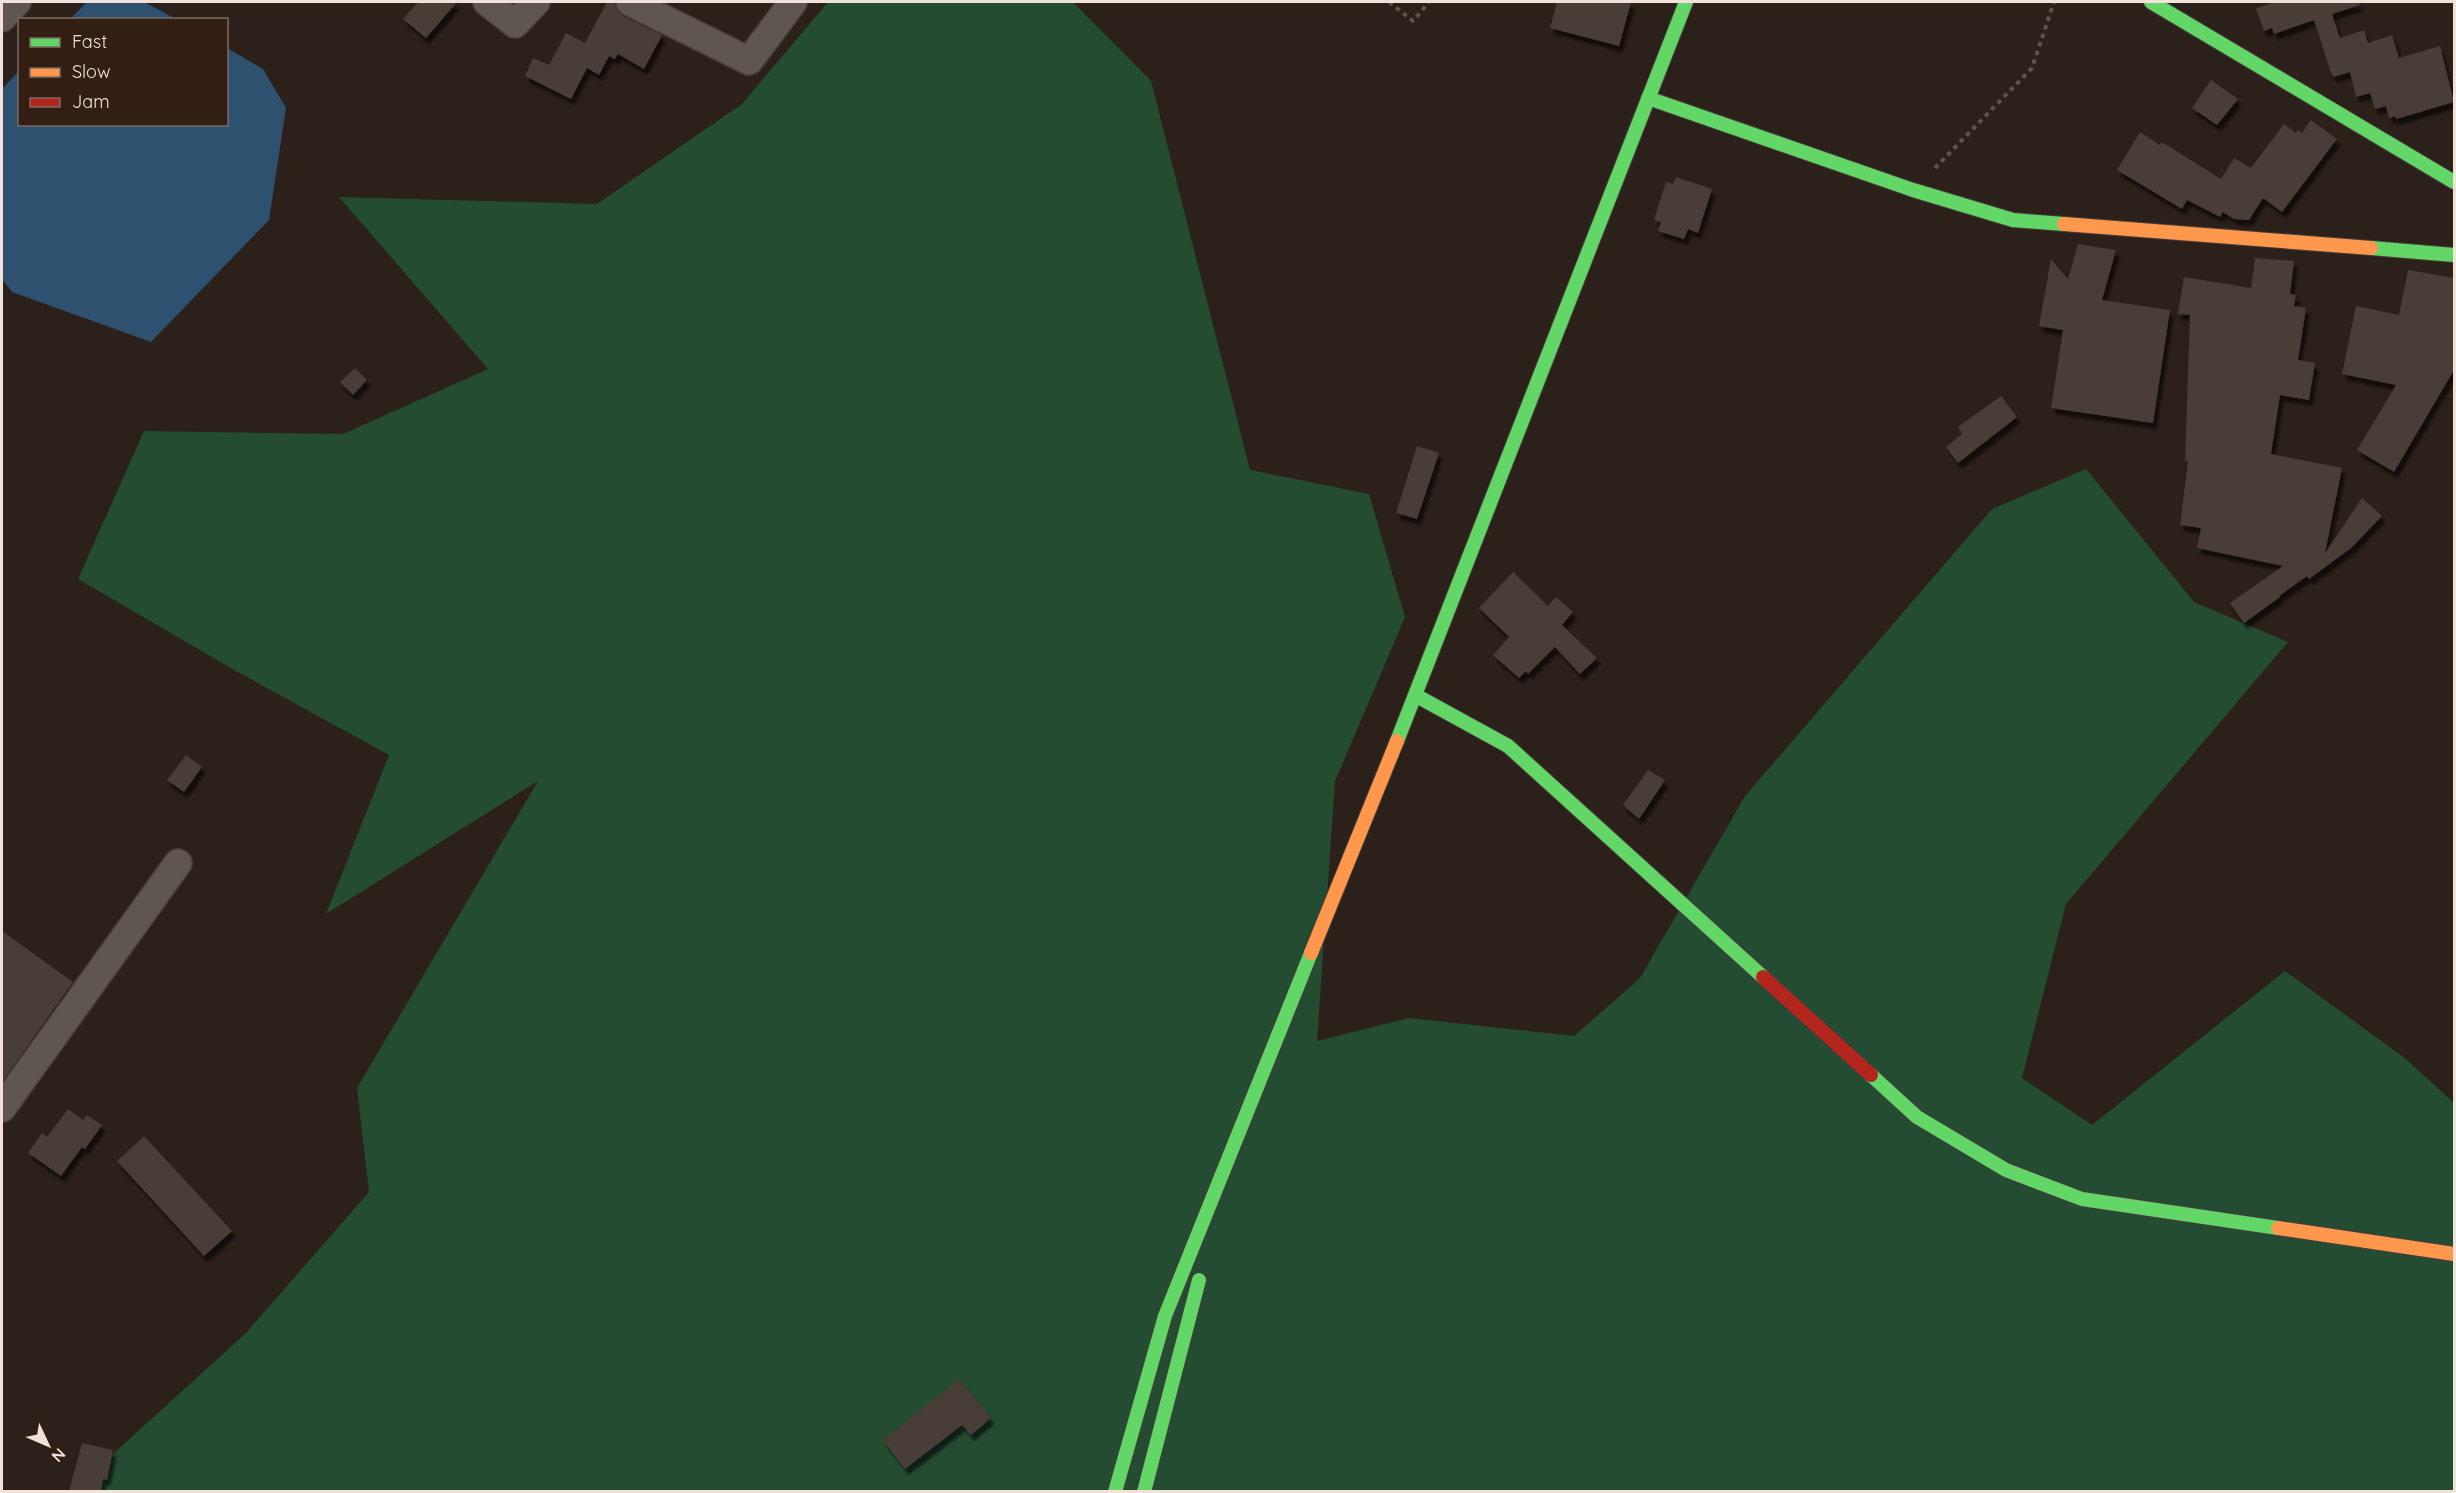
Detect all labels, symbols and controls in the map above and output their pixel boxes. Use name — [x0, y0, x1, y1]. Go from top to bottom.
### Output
legend — [18, 18, 228, 126]
text: Fast — [72, 30, 107, 53]
text: Slow — [72, 60, 110, 83]
text: Jam — [72, 90, 110, 113]
north arrow — [18, 1415, 78, 1475]
text: N — [48, 1444, 70, 1467]

